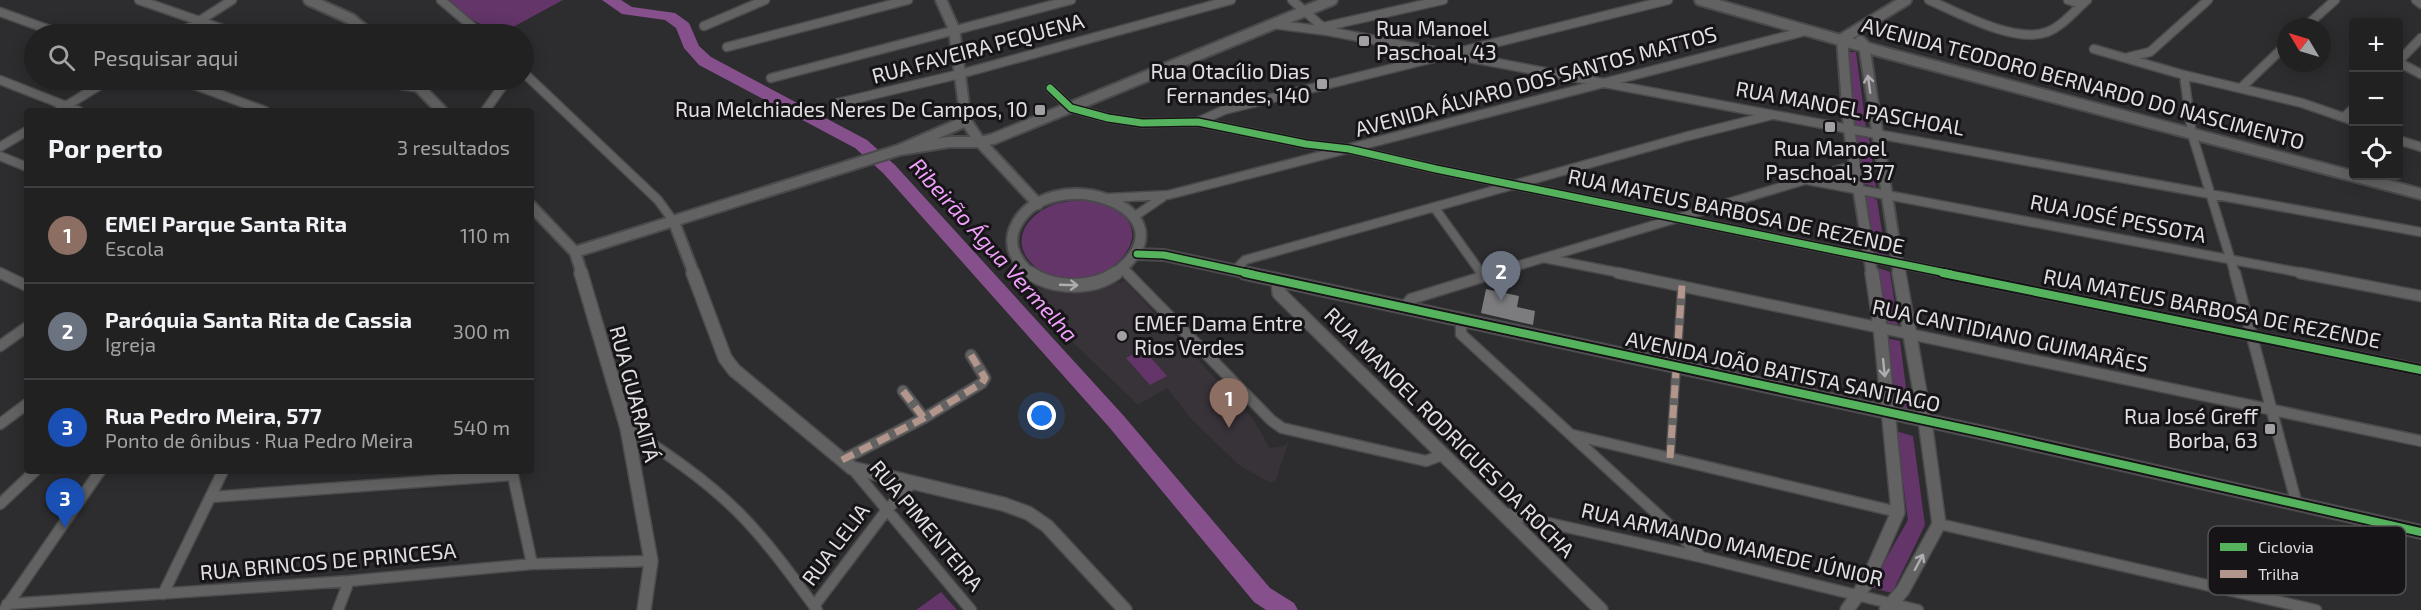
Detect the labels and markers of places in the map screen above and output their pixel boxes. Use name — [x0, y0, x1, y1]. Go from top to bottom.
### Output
place label: Rua Manoel Paschoal, 43 — [1376, 15, 1497, 64]
marker: Rua Manoel Paschoal, 43 — [1357, 34, 1371, 48]
place label: Rua Otacílio Dias Fernandes, 140 — [1150, 58, 1310, 107]
marker: Rua Otacílio Dias Fernandes, 140 — [1315, 77, 1329, 91]
place label: Rua Melchiades Neres De Campos, 10 — [675, 96, 1028, 121]
marker: Rua Melchiades Neres De Campos, 10 — [1033, 103, 1047, 117]
marker: Rua Manoel Paschoal, 377 — [1823, 120, 1837, 134]
place label: Rua Manoel Paschoal, 377 — [1765, 135, 1895, 184]
pin: 2 — [1482, 252, 1520, 301]
place label: EMEF Dama Entre Rios Verdes — [1134, 310, 1303, 359]
marker: EMEF Dama Entre Rios Verdes — [1115, 329, 1129, 343]
pin: 1 — [1210, 378, 1248, 428]
place label: Rua José Greff Borba, 63 — [2124, 403, 2259, 452]
marker: Rua José Greff Borba, 63 — [2263, 422, 2277, 436]
pin: 3 — [46, 478, 84, 528]

